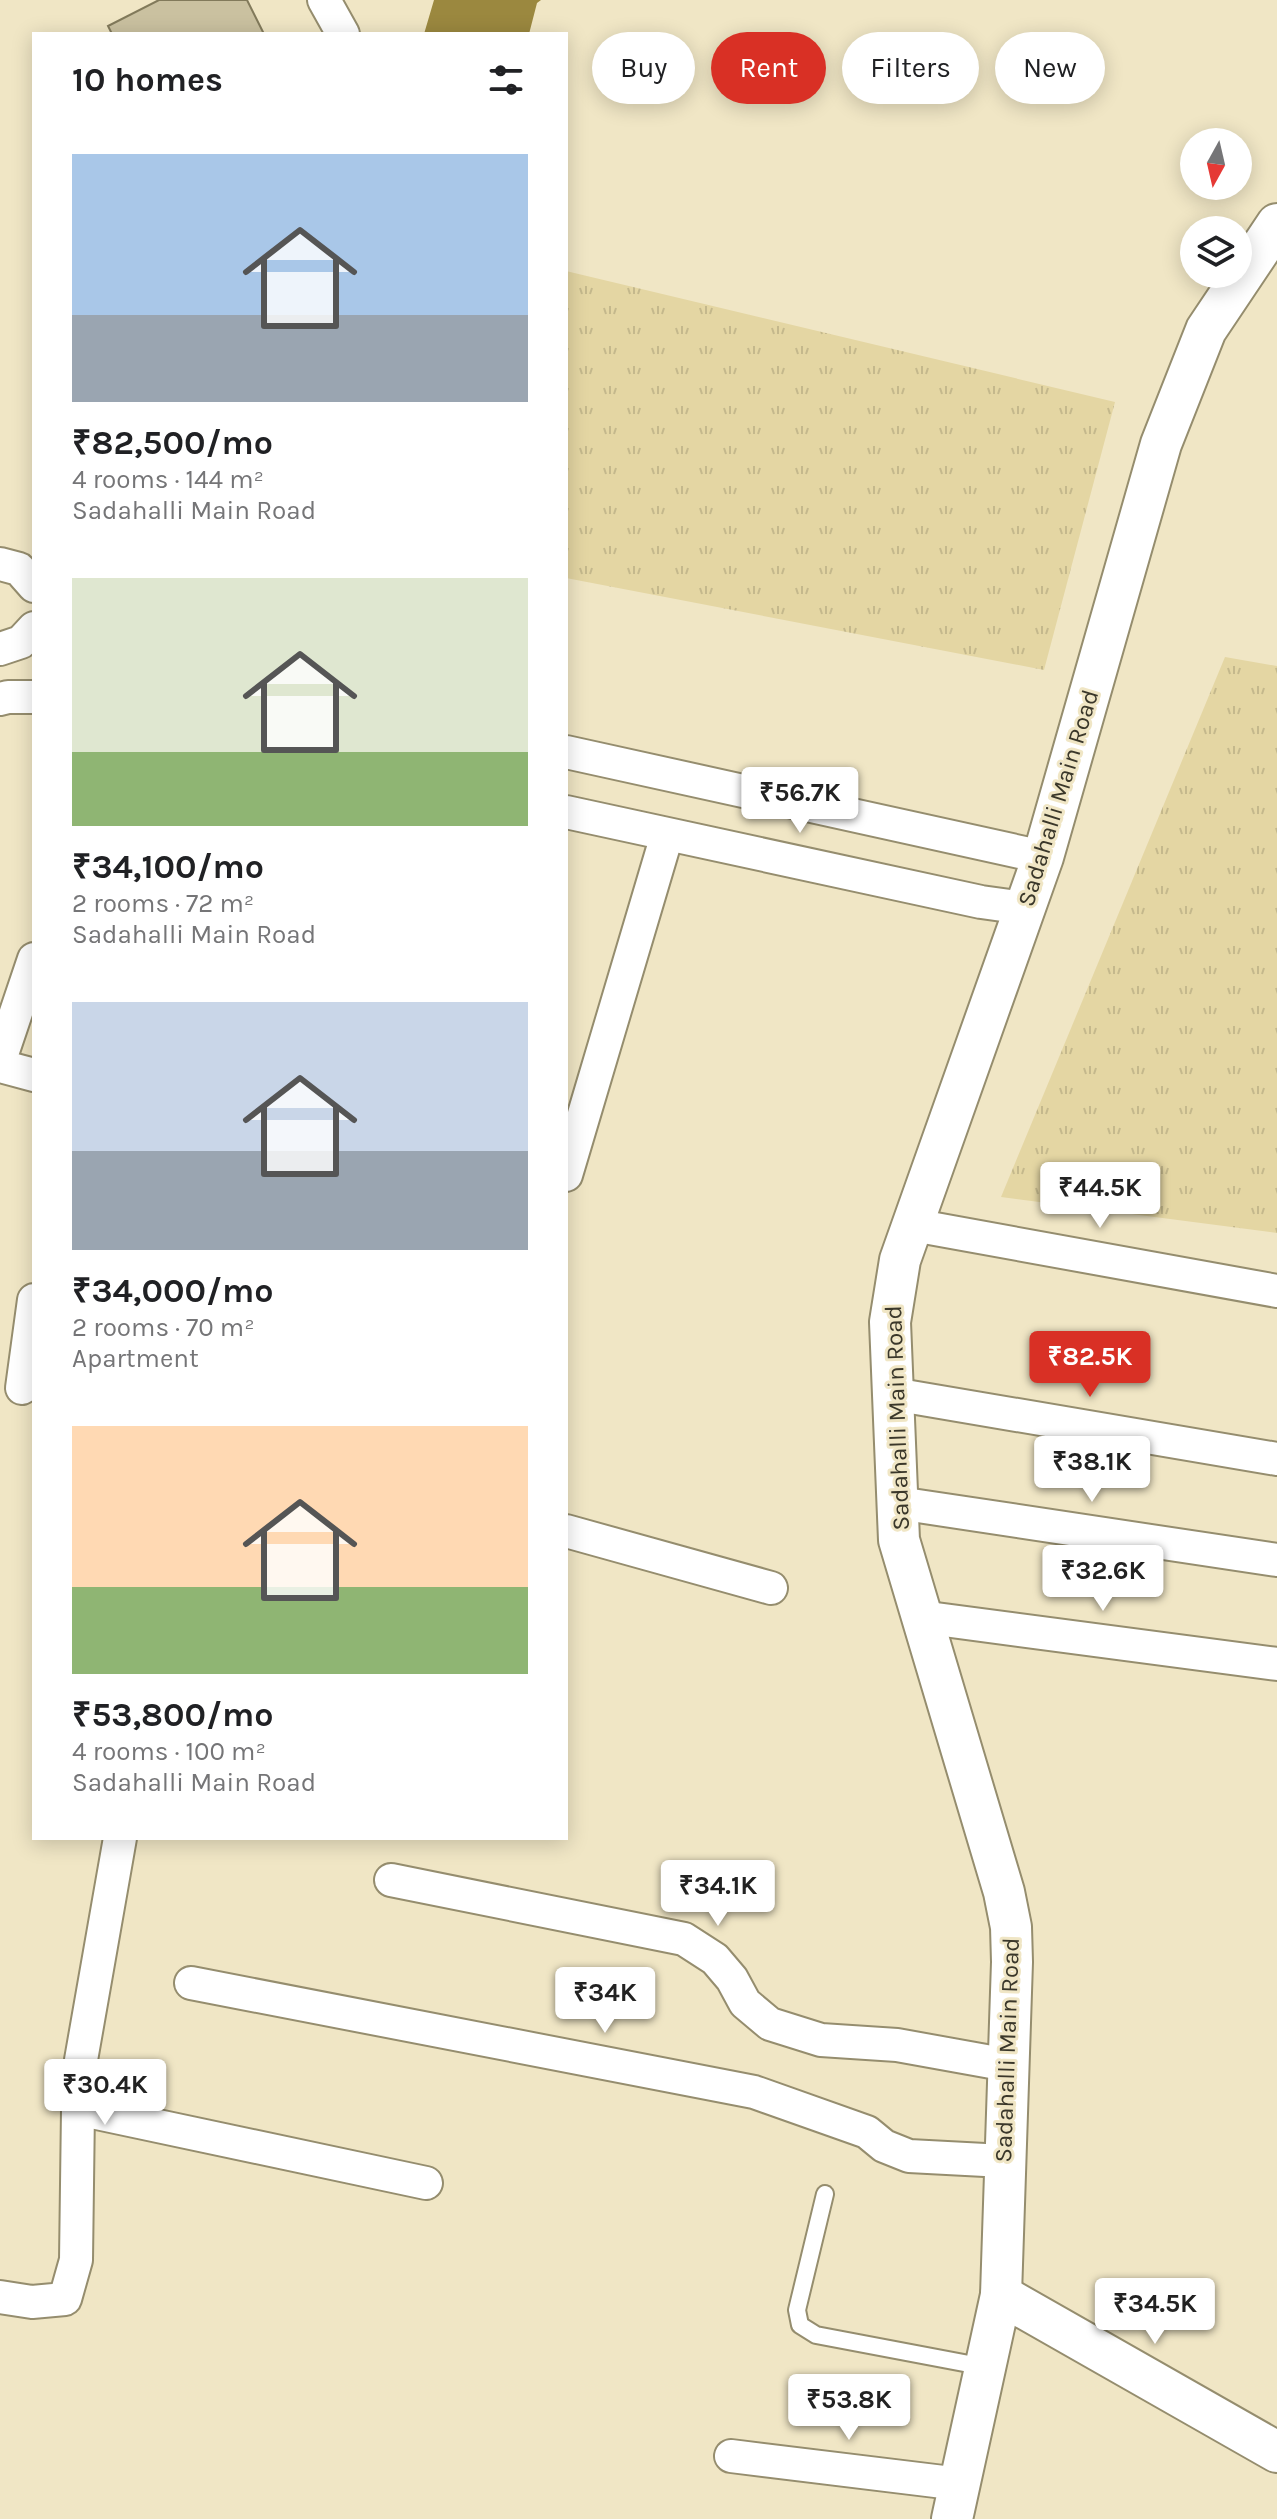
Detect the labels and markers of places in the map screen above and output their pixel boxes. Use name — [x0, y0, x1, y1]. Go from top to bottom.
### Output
pin: ₹56.7K — [735, 767, 865, 835]
pin: ₹44.5K — [1035, 1162, 1165, 1230]
pin: ₹82.5K — [1025, 1331, 1155, 1399]
pin: ₹38.1K — [1027, 1436, 1157, 1504]
pin: ₹32.6K — [1038, 1545, 1168, 1613]
pin: ₹34.1K — [653, 1860, 783, 1928]
pin: ₹34K — [558, 1967, 652, 2035]
pin: ₹30.4K — [40, 2059, 170, 2127]
pin: ₹34.5K — [1090, 2278, 1220, 2346]
pin: ₹53.8K — [784, 2374, 914, 2442]

